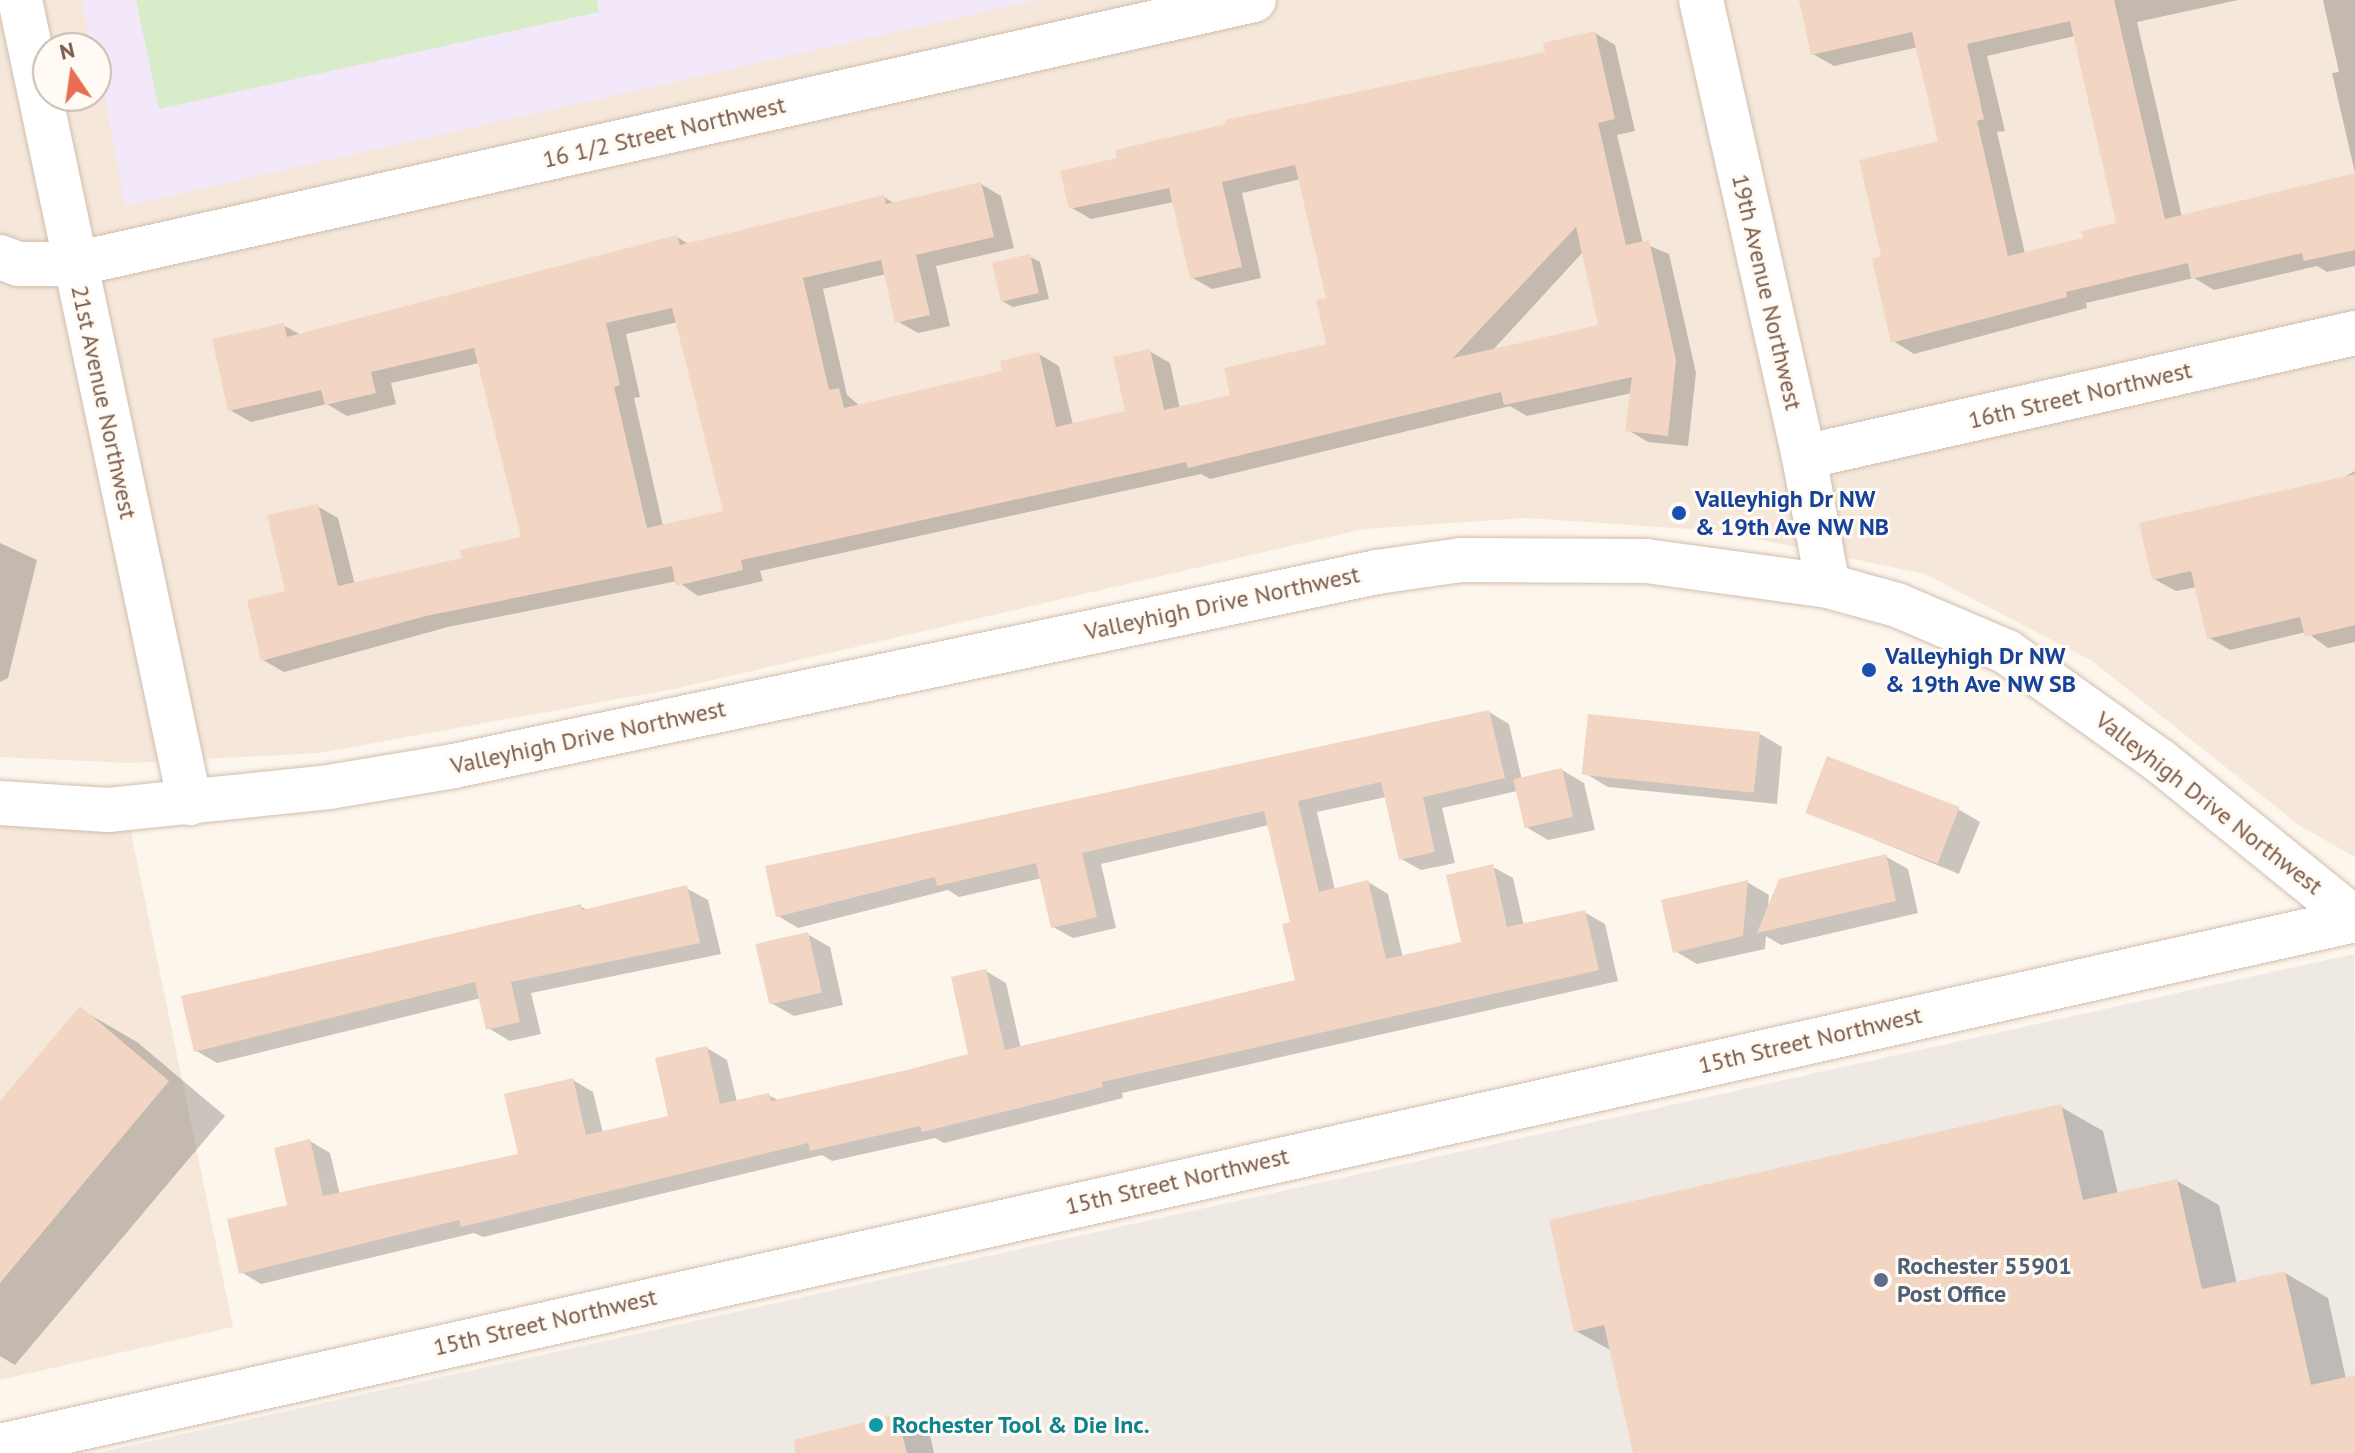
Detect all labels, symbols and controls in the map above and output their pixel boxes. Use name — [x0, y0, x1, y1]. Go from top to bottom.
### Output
north arrow — [32, 32, 112, 112]
text: N — [57, 35, 77, 66]
street label: 16 1/2 Street Northwest — [540, 90, 788, 174]
street label: 19th Avenue Northwest — [1726, 171, 1808, 413]
street label: 21st Avenue Northwest — [65, 282, 143, 522]
street label: 16th Street Northwest — [1965, 355, 2195, 435]
place label: Valleyhigh Dr NW & 19th Ave NW NB — [1695, 485, 1891, 541]
marker: Valleyhigh Dr NW & 19th Ave NW NB — [1670, 504, 1688, 522]
street label: Valleyhigh Drive Northwest — [1082, 560, 1362, 646]
place label: Valleyhigh Dr NW & 19th Ave NW SB — [1885, 642, 2078, 698]
marker: Valleyhigh Dr NW & 19th Ave NW SB — [1860, 661, 1878, 679]
street label: Valleyhigh Drive Northwest — [448, 694, 728, 780]
street label: Valleyhigh Drive Northwest — [2090, 705, 2328, 901]
street label: 15th Street Northwest — [1695, 1000, 1925, 1080]
street label: 15th Street Northwest — [1062, 1141, 1292, 1221]
place label: Rochester 55901 Post Office — [1897, 1252, 2072, 1308]
marker: Rochester 55901 Post Office — [1872, 1271, 1890, 1289]
street label: 15th Street Northwest — [430, 1282, 660, 1362]
place label: Rochester Tool & Die Inc. — [892, 1411, 1150, 1439]
marker: Rochester Tool & Die Inc. — [867, 1416, 885, 1434]

